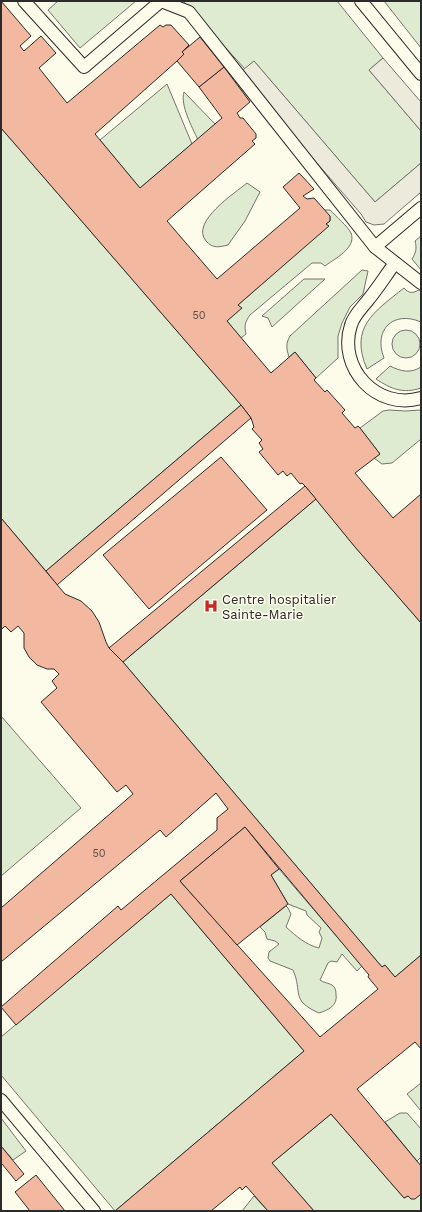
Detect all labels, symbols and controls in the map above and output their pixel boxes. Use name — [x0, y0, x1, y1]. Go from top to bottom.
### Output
house number: 50 — [192, 309, 206, 322]
place label: Centre hospitalier Sainte-Marie — [222, 592, 336, 622]
hospital icon: Centre hospitalier Sainte-Marie — [203, 598, 219, 614]
house number: 50 — [92, 847, 106, 860]

